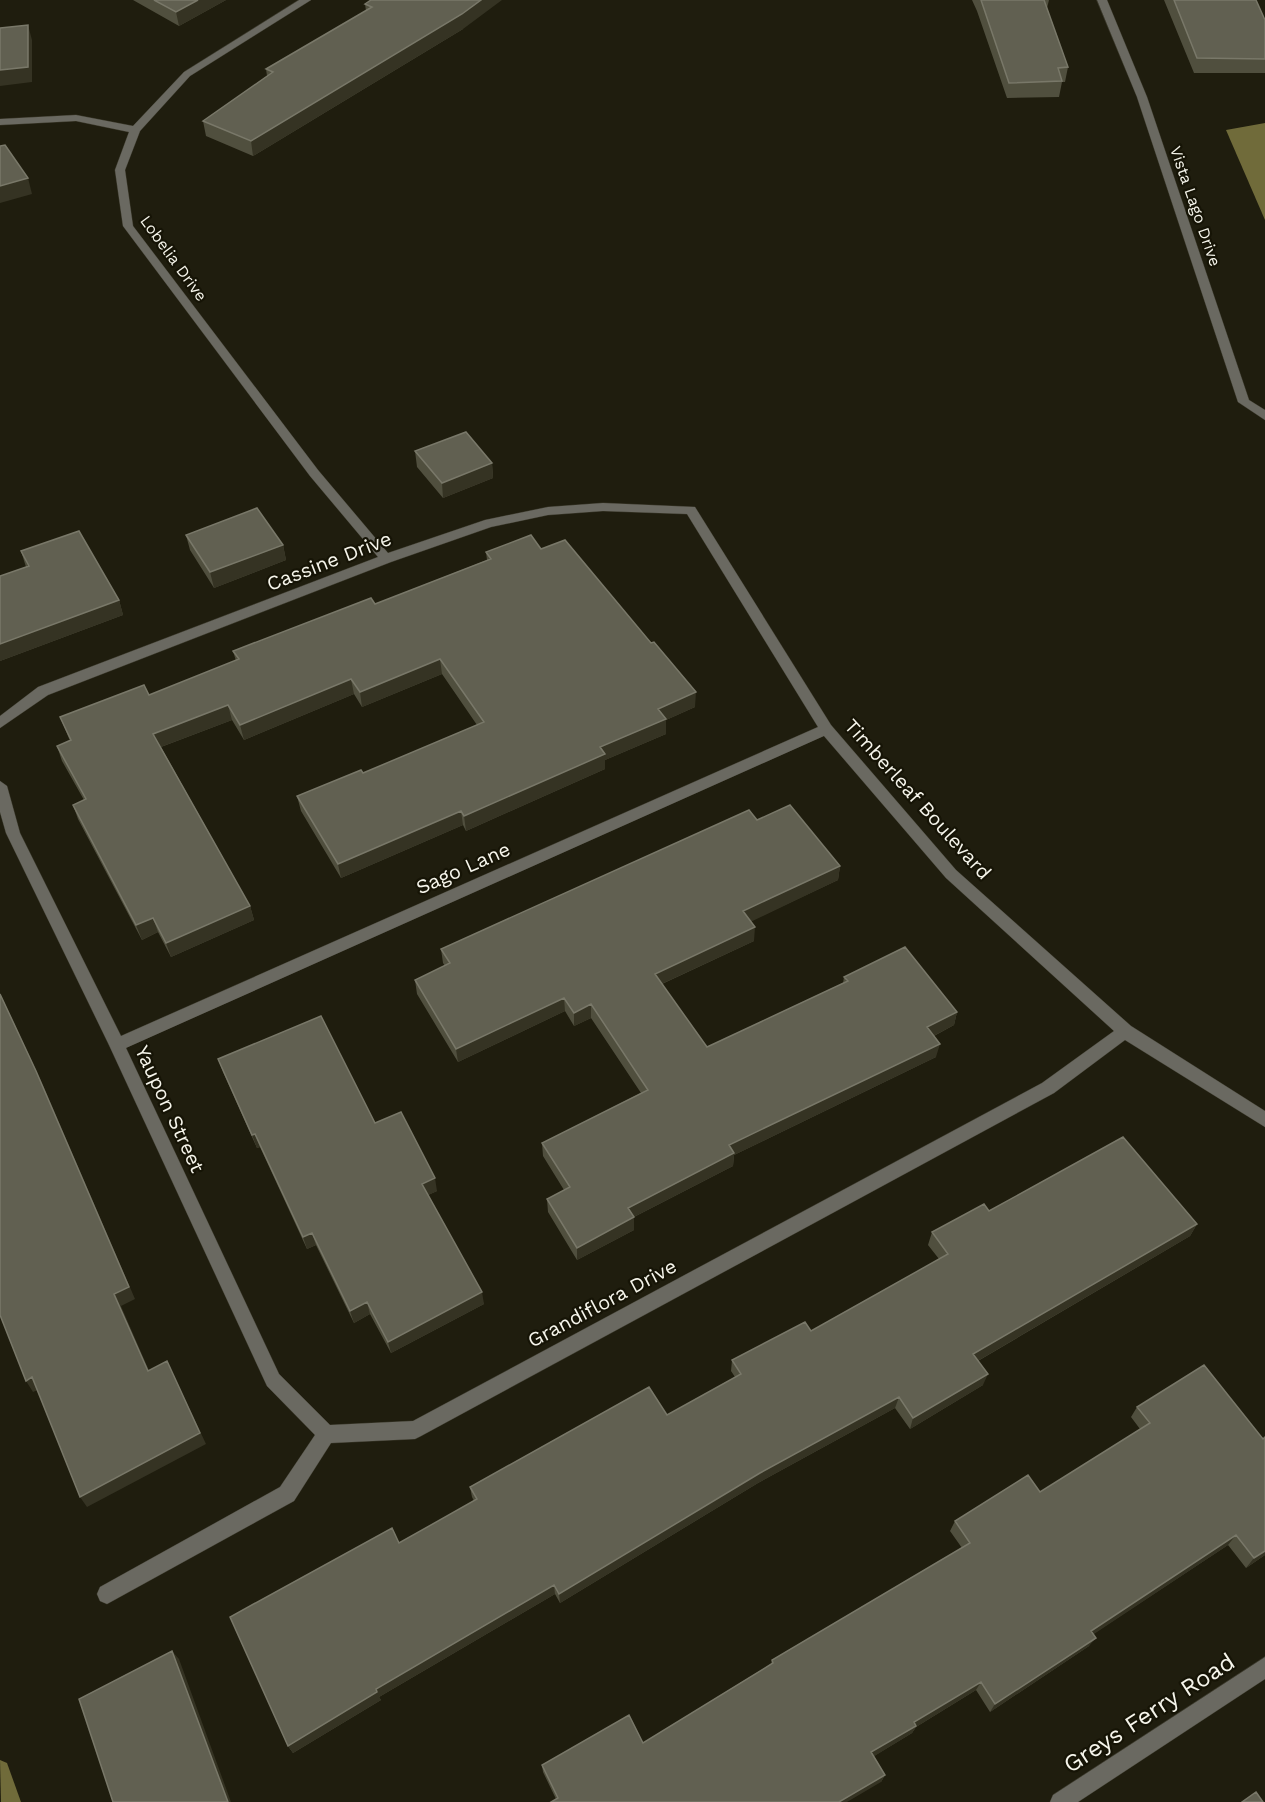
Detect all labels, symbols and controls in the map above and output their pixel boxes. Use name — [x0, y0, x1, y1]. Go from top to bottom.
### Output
street label: Vista Lago Drive — [1166, 144, 1225, 269]
street label: Lobelia Drive — [136, 212, 211, 305]
street label: Cassine Drive — [263, 526, 395, 596]
street label: Timberleaf Boulevard — [840, 714, 996, 884]
street label: Sago Lane — [412, 837, 514, 899]
street label: Yaupon Street — [130, 1042, 210, 1177]
street label: Grandiflora Drive — [523, 1254, 681, 1352]
street label: Greys Ferry Road — [1058, 1647, 1240, 1779]

